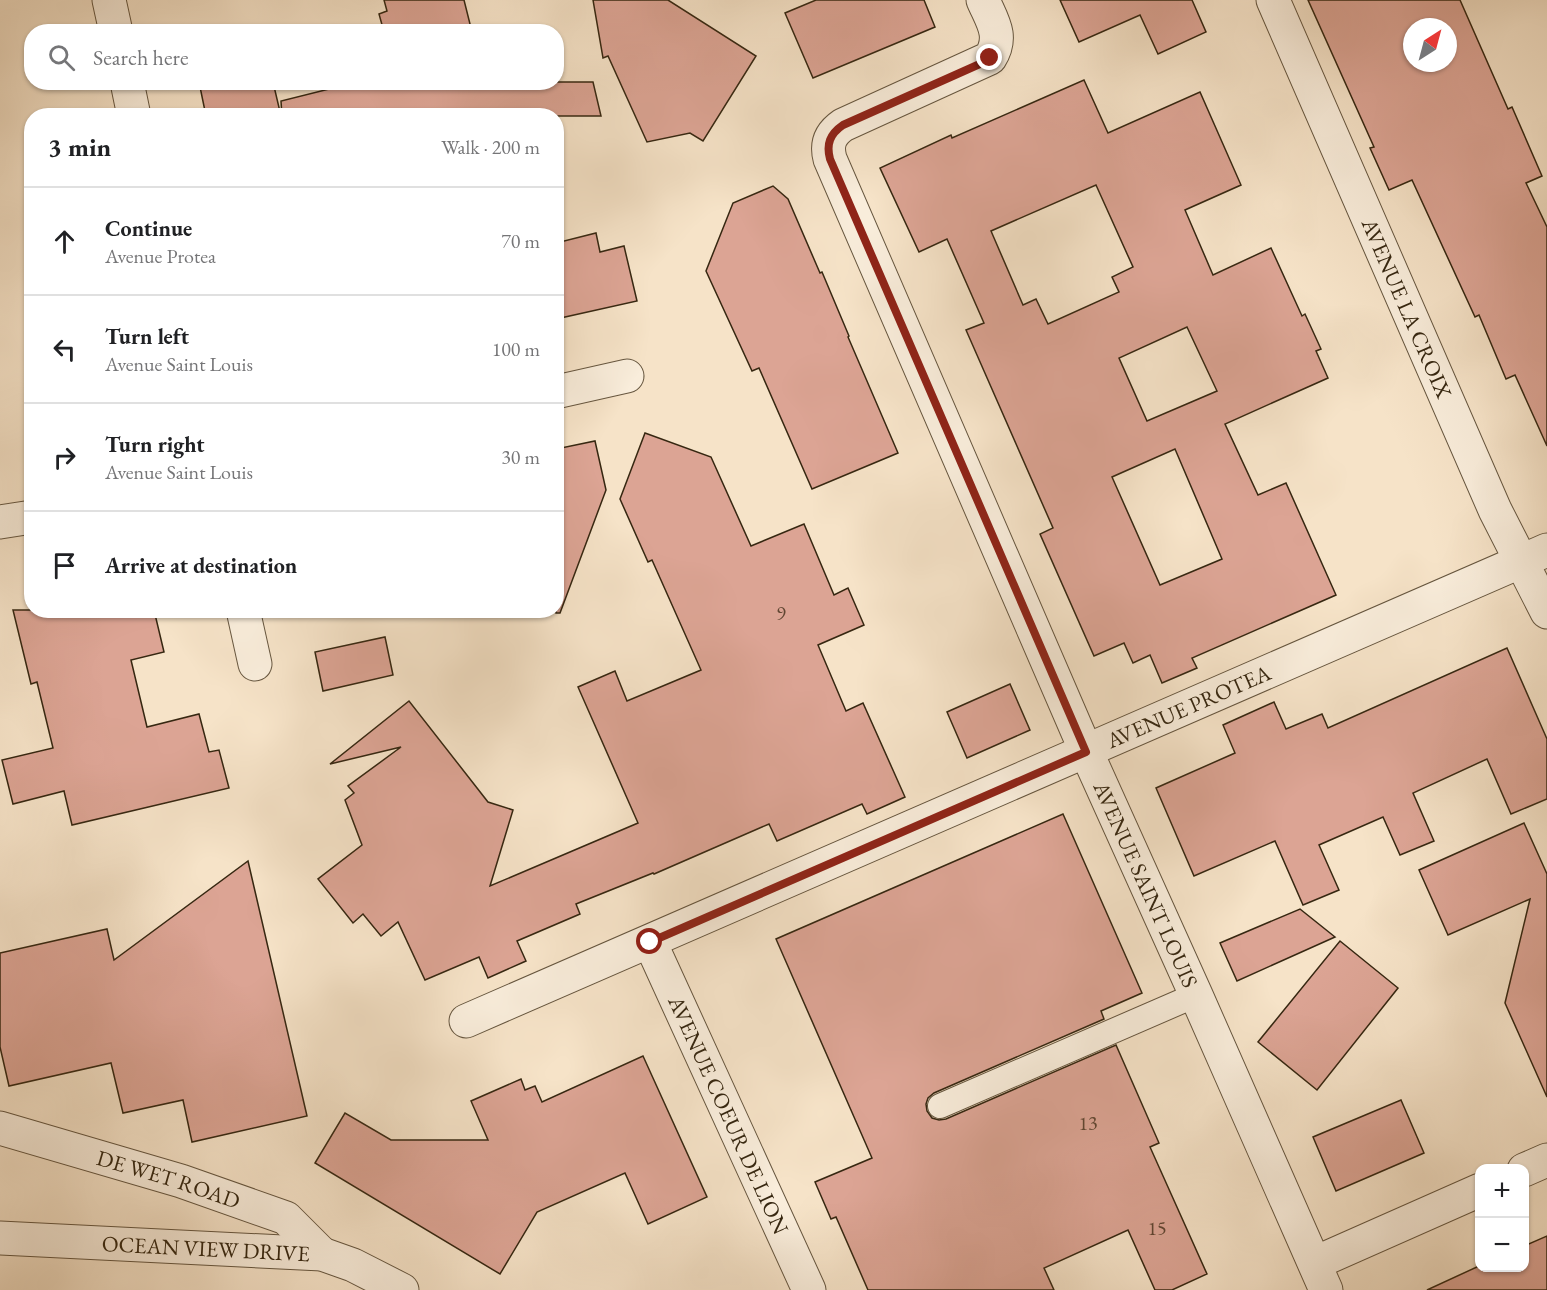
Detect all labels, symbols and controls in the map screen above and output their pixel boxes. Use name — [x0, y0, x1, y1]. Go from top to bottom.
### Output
north arrow — [1403, 18, 1457, 72]
search box — [24, 24, 564, 90]
icon: search — [45, 41, 78, 74]
text: Search here — [93, 43, 188, 72]
route end — [976, 44, 1002, 70]
text: 3 min — [48, 130, 111, 164]
text: Walk · 200 m — [441, 134, 540, 160]
street label: AVENUE LA CROIX — [1354, 213, 1459, 403]
text: Continue — [105, 214, 192, 243]
icon: ahead — [48, 225, 81, 258]
text: 70 m — [501, 228, 540, 254]
text: Avenue Protea — [105, 243, 216, 269]
text: Turn left — [105, 322, 189, 351]
icon: left — [48, 333, 81, 366]
text: 100 m — [492, 336, 540, 362]
text: Avenue Saint Louis — [105, 351, 253, 377]
text: Turn right — [105, 430, 204, 459]
icon: right — [48, 441, 81, 474]
text: 30 m — [501, 444, 540, 470]
text: Avenue Saint Louis — [105, 459, 253, 485]
icon: arrive — [48, 549, 81, 582]
text: Arrive at destination — [105, 551, 297, 580]
house number: 9 — [776, 600, 786, 626]
street label: AVENUE PROTEA — [1101, 658, 1276, 756]
street label: AVENUE SAINT LOUIS — [1086, 776, 1205, 992]
route start — [636, 928, 662, 954]
street label: AVENUE COEUR DE LION — [661, 990, 796, 1239]
house number: 13 — [1078, 1110, 1098, 1136]
street label: DE WET ROAD — [93, 1143, 244, 1216]
map controls — [1475, 1164, 1529, 1272]
button: + — [1475, 1164, 1529, 1218]
house number: 15 — [1147, 1215, 1167, 1241]
button: − — [1475, 1218, 1529, 1272]
street label: OCEAN VIEW DRIVE — [101, 1229, 310, 1268]

